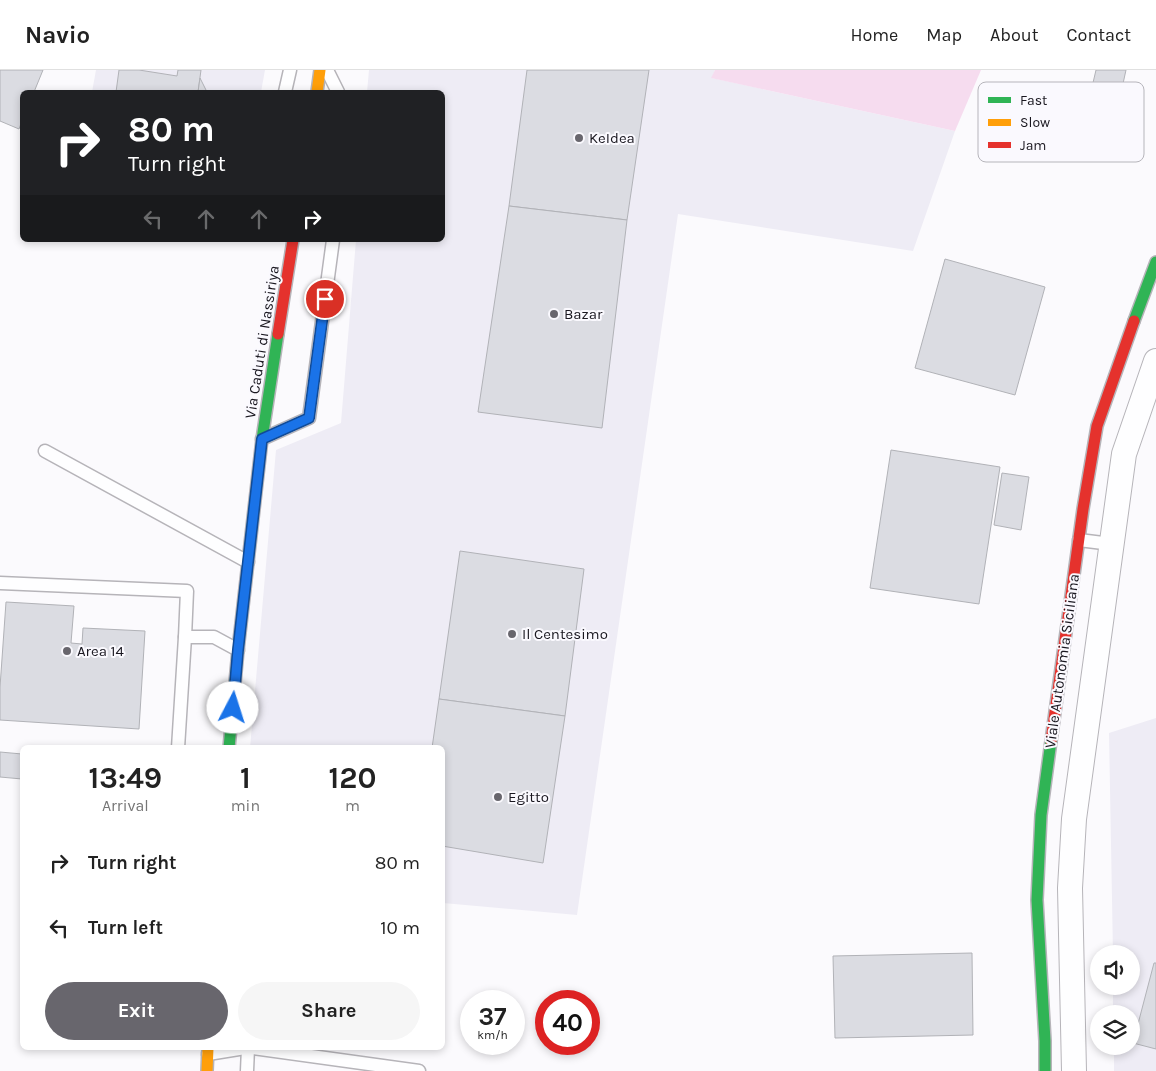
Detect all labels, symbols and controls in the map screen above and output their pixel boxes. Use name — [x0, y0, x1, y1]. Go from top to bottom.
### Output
text: Navio — [25, 21, 90, 49]
text: Home — [850, 24, 898, 46]
text: Map — [926, 24, 962, 46]
text: About — [990, 24, 1039, 46]
text: Contact — [1067, 24, 1131, 46]
legend — [978, 82, 1144, 162]
text: Fast — [1020, 92, 1047, 109]
text: 80 m — [128, 109, 215, 150]
icon: right — [45, 110, 110, 175]
text: Slow — [1020, 114, 1050, 131]
place label: KeIdea — [589, 129, 635, 147]
marker: KeIdea — [573, 132, 585, 144]
text: Jam — [1020, 137, 1046, 154]
text: Turn right — [128, 151, 226, 177]
icon: left — [139, 205, 167, 233]
icon: ahead — [192, 205, 220, 233]
icon: ahead — [245, 205, 273, 233]
icon: right — [298, 205, 326, 233]
street label: Via Caduti di Nassiriya — [241, 264, 283, 420]
pin — [304, 278, 346, 320]
icon: arrive — [311, 285, 339, 313]
place label: Bazar — [564, 305, 603, 323]
marker: Bazar — [548, 308, 560, 320]
street label: Viale Autonomia Siciliana — [1041, 573, 1083, 749]
place label: Il Centesimo — [522, 625, 608, 643]
marker: Il Centesimo — [506, 628, 518, 640]
place label: Area 14 — [77, 642, 125, 660]
marker: Area 14 — [61, 645, 73, 657]
position arrow — [206, 681, 258, 733]
text: 13:49 — [89, 760, 162, 796]
text: 1 — [240, 760, 251, 796]
text: 120 — [329, 760, 376, 796]
place label: Egitto — [508, 788, 549, 806]
marker: Egitto — [492, 791, 504, 803]
text: Arrival — [102, 796, 149, 815]
text: min — [231, 796, 260, 815]
text: m — [345, 796, 360, 815]
icon: right — [45, 849, 73, 877]
text: Turn right — [88, 852, 177, 874]
text: 80 m — [375, 852, 420, 874]
icon: left — [45, 914, 73, 942]
text: Turn left — [88, 917, 163, 939]
text: 10 m — [380, 917, 420, 939]
map controls — [1090, 945, 1140, 1055]
button: sound — [1090, 945, 1140, 995]
button: Exit — [45, 982, 228, 1040]
button: Share — [238, 982, 420, 1040]
speed limit sign: 40 — [535, 990, 600, 1055]
text: 37 — [478, 1002, 506, 1031]
button: layers — [1090, 1005, 1140, 1055]
text: km/h — [477, 1028, 508, 1042]

